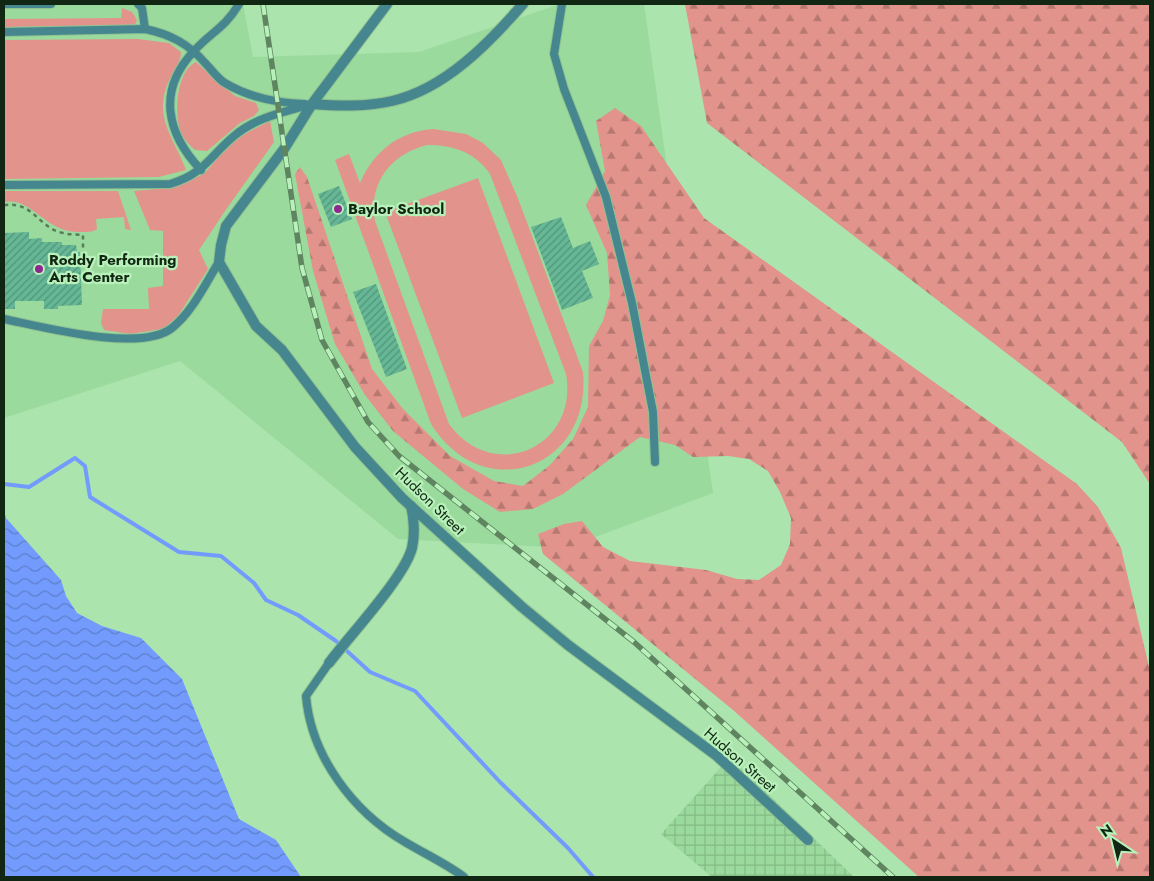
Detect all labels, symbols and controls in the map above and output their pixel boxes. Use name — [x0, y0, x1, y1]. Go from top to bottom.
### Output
place label: Baylor School — [348, 198, 444, 220]
marker: Baylor School — [332, 203, 344, 215]
place label: Roddy Performing Arts Center — [48, 249, 176, 288]
marker: Roddy Performing Arts Center — [33, 263, 45, 275]
street label: Hudson Street — [390, 462, 470, 540]
street label: Hudson Street — [699, 722, 781, 798]
north arrow — [1089, 816, 1139, 866]
text: N — [1096, 819, 1117, 842]

